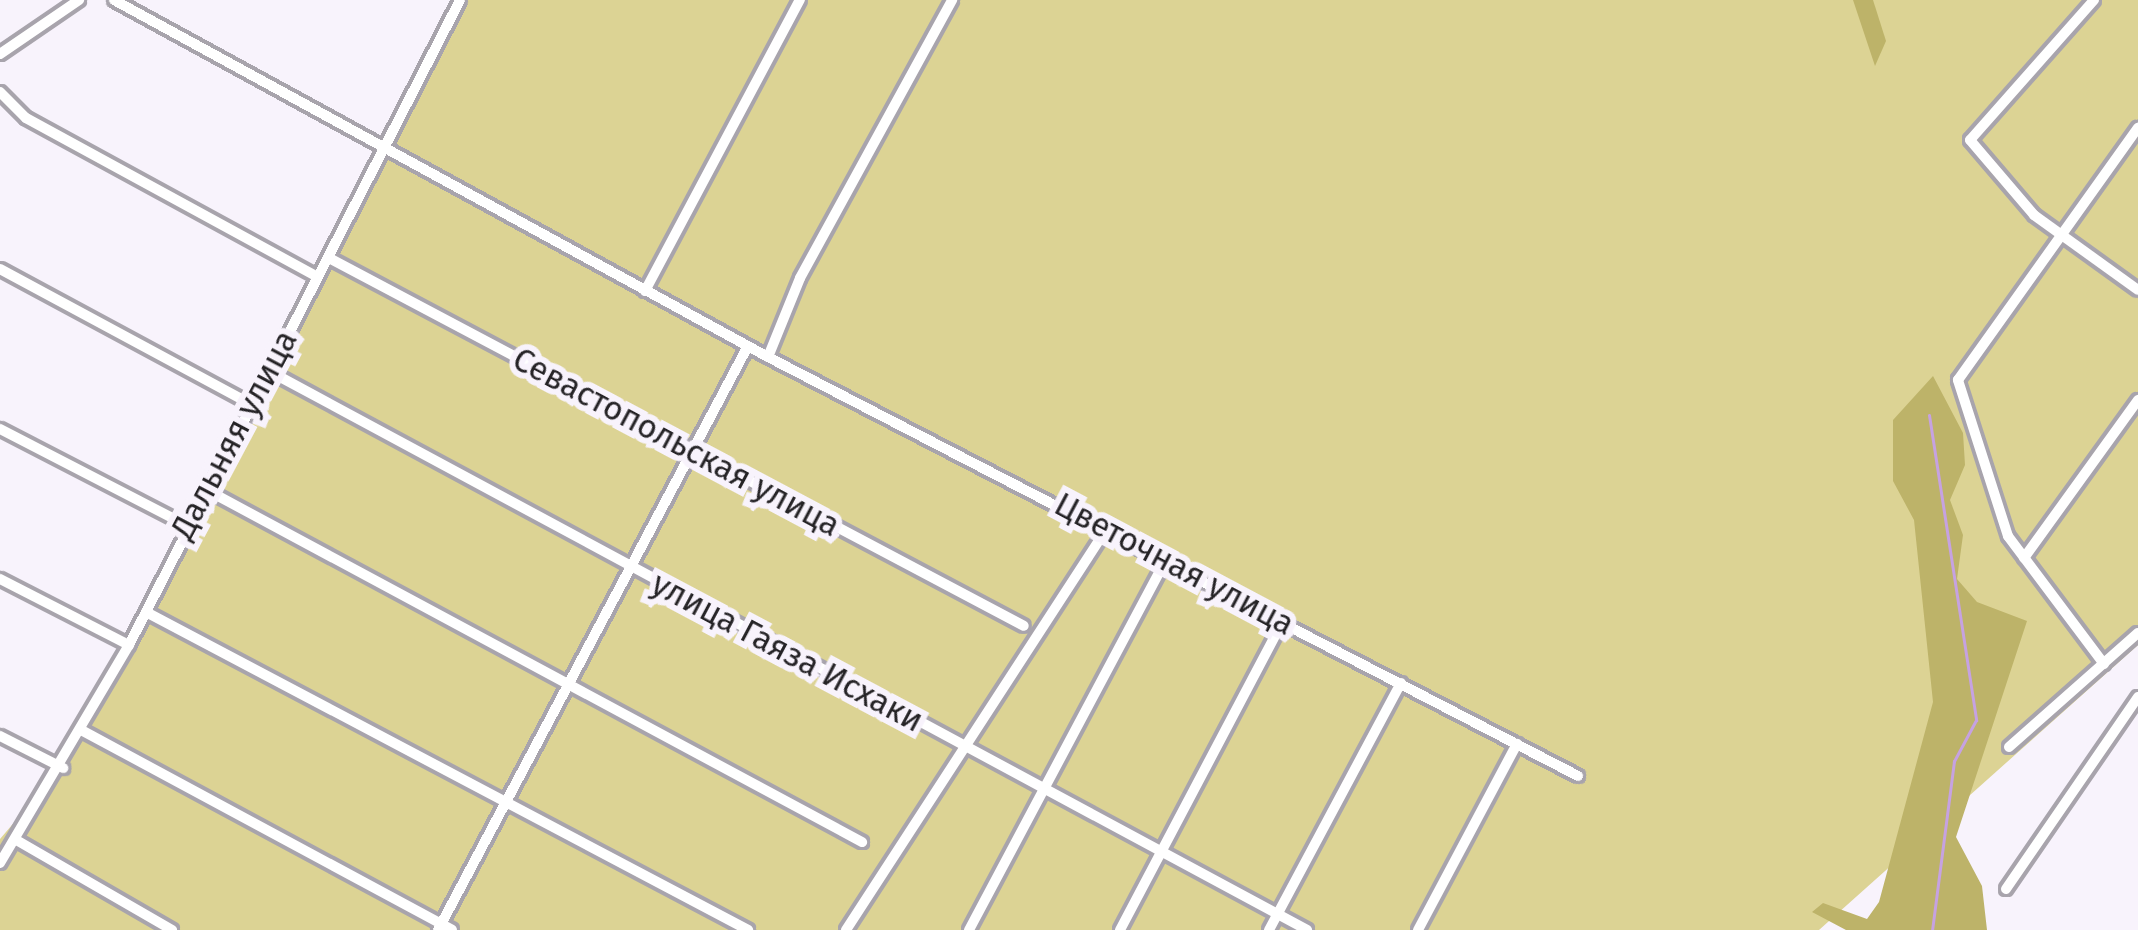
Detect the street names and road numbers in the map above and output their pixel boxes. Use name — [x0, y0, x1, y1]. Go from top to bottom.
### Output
street label: Дальняя улица — [163, 324, 307, 546]
street label: Севастопольская улица — [506, 340, 846, 546]
street label: Цветочная улица — [1047, 485, 1301, 645]
street label: улица Гаяза Исхаки — [644, 565, 930, 741]

